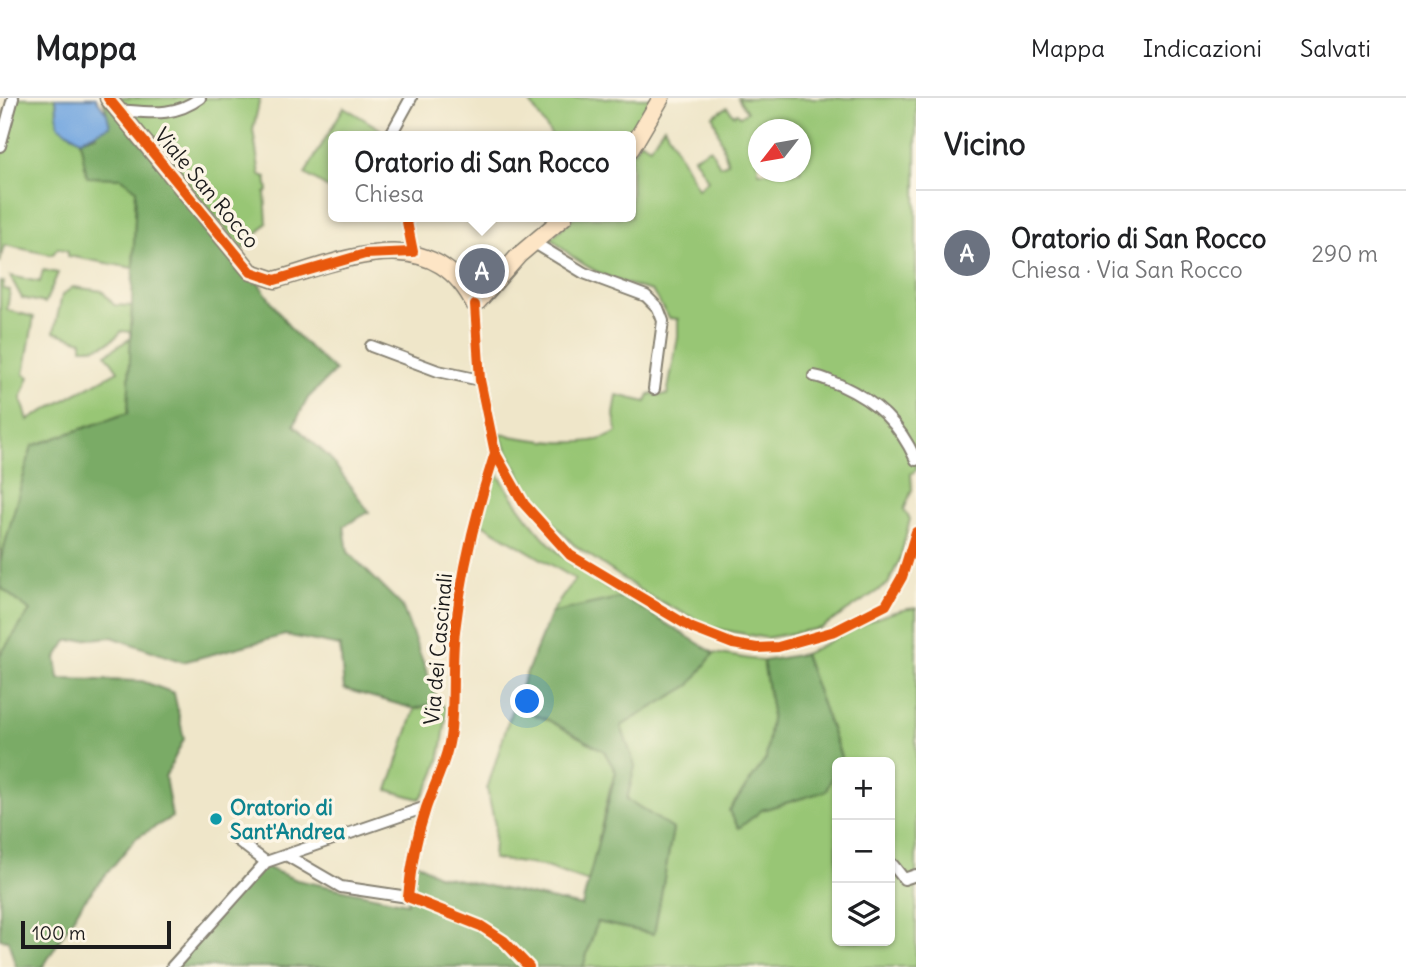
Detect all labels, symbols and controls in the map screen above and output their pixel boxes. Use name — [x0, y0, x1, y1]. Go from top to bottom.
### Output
text: Mappa — [35, 27, 137, 69]
text: Mappa — [1031, 33, 1105, 63]
text: Indicazioni — [1143, 33, 1262, 63]
text: Salvati — [1300, 33, 1371, 63]
north arrow — [748, 119, 811, 182]
street label: Viale San Rocco — [149, 122, 265, 254]
text: Vicino — [944, 125, 1026, 163]
popup — [328, 131, 636, 222]
text: Oratorio di San Rocco — [354, 146, 610, 179]
text: Chiesa — [354, 179, 424, 208]
text: Oratorio di San Rocco — [1011, 222, 1266, 255]
text: A — [960, 239, 974, 268]
text: 290 m — [1311, 239, 1378, 268]
pin: A — [459, 245, 505, 297]
text: Chiesa · Via San Rocco — [1011, 255, 1243, 284]
street label: Via dei Cascinali — [418, 572, 458, 726]
your location — [510, 684, 544, 718]
map controls — [832, 757, 895, 946]
button: + — [832, 757, 895, 820]
place label: Oratorio di Sant'Andrea — [230, 794, 345, 845]
marker: Oratorio di Sant'Andrea — [208, 811, 224, 827]
button: − — [832, 820, 895, 883]
button: layers — [832, 883, 895, 946]
scale bar — [21, 918, 172, 950]
text: 100 m — [32, 921, 86, 945]

